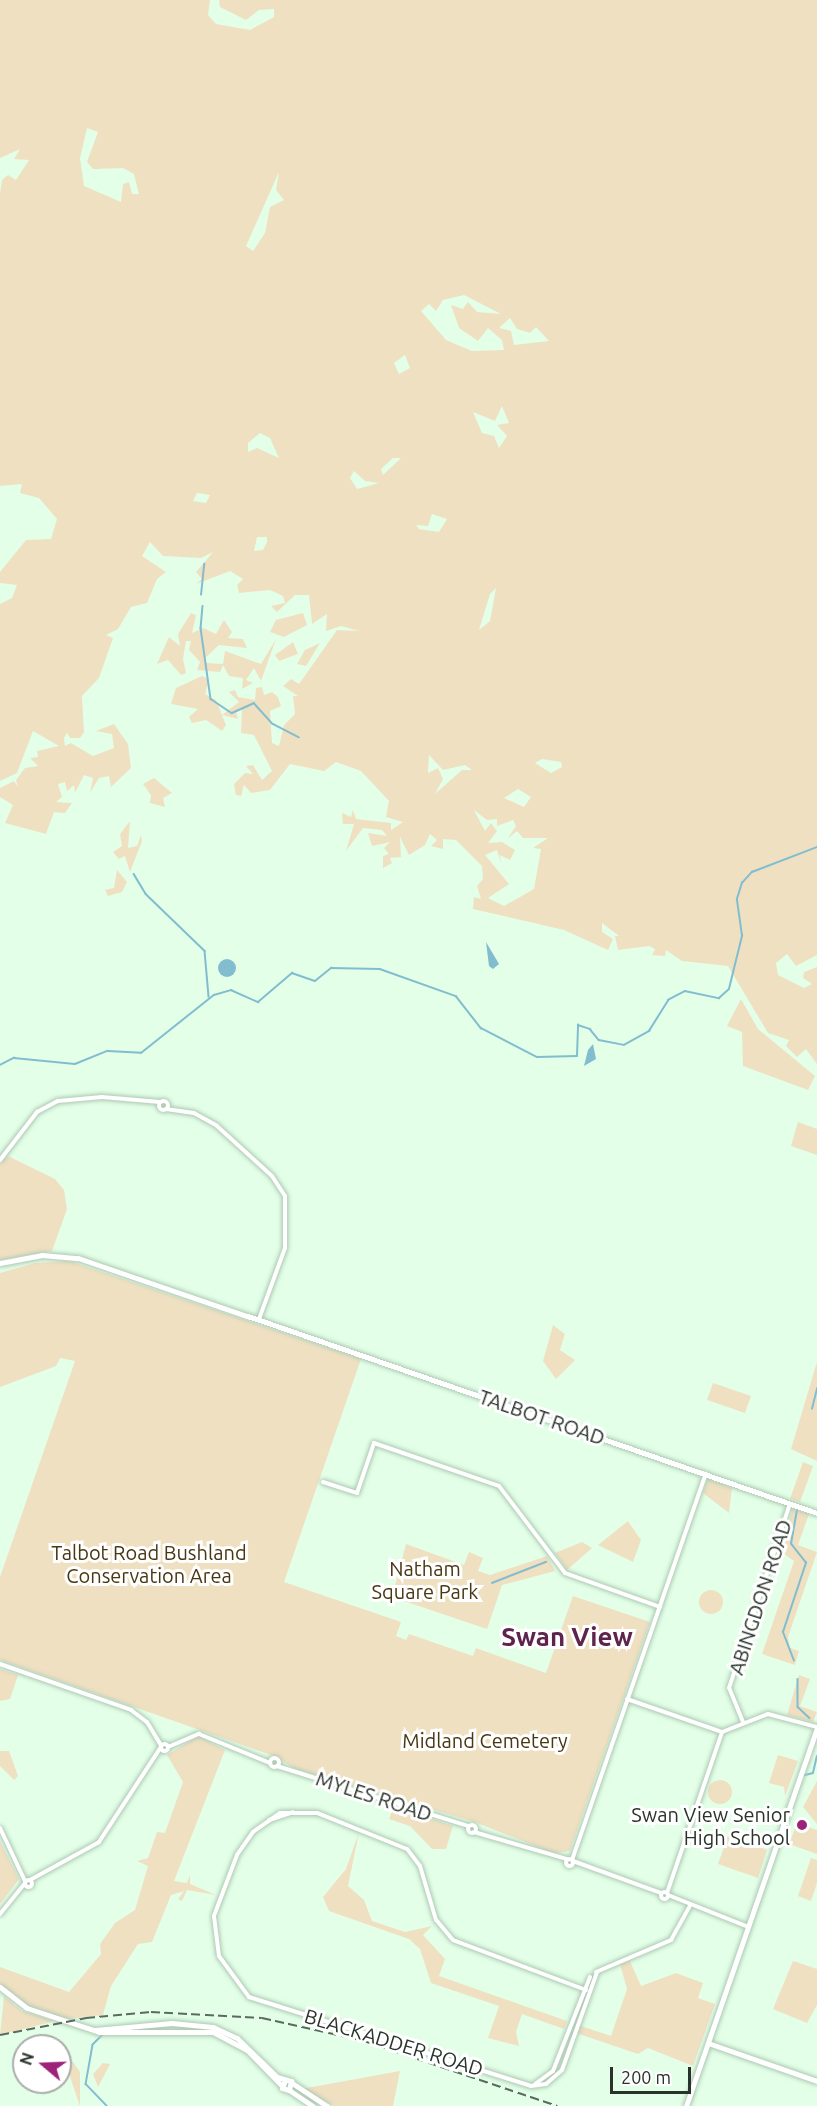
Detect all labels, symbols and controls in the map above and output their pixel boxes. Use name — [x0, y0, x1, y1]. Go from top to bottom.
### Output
street label: TALBOT ROAD — [476, 1384, 608, 1450]
street label: ABINGDON ROAD — [724, 1516, 796, 1678]
park label: Talbot Road Bushland Conservation Area — [51, 1541, 247, 1588]
park label: Natham Square Park — [372, 1556, 478, 1603]
district label: Swan View — [501, 1621, 633, 1653]
park label: Midland Cemetery — [402, 1728, 568, 1752]
street label: MYLES ROAD — [313, 1766, 435, 1826]
place label: Swan View Senior High School — [631, 1802, 790, 1849]
marker: Swan View Senior High School — [795, 1818, 809, 1832]
street label: BLACKADDER ROAD — [302, 2003, 486, 2081]
north arrow — [12, 2034, 72, 2094]
text: N — [16, 2050, 37, 2067]
scale bar — [613, 2055, 694, 2093]
text: 200 m — [621, 2067, 671, 2087]

